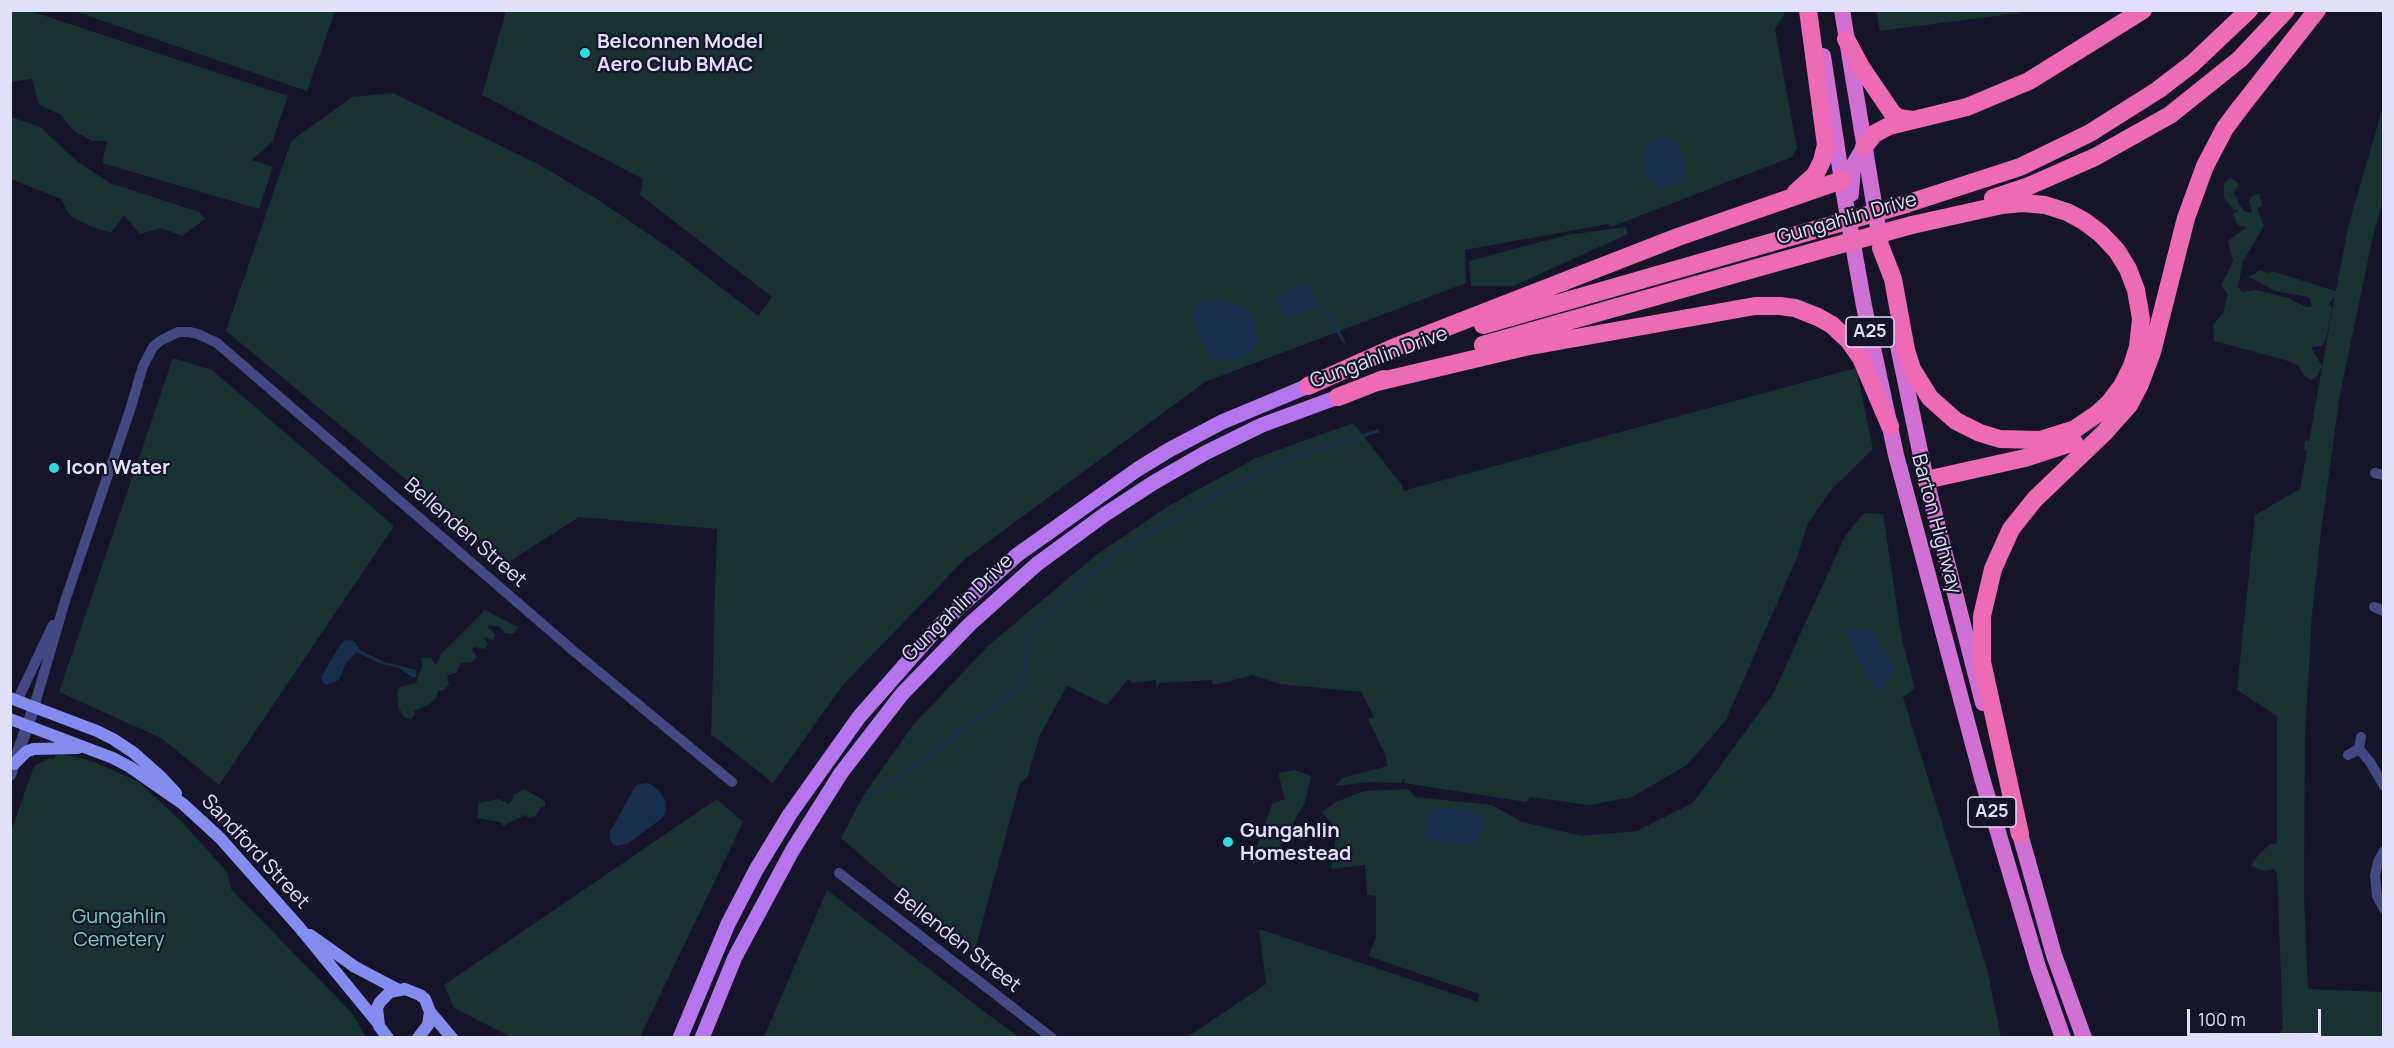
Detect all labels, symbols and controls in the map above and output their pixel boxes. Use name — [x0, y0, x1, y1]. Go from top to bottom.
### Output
place label: Belconnen Model Aero Club BMAC — [597, 30, 763, 77]
marker: Belconnen Model Aero Club BMAC — [578, 46, 592, 60]
street label: Gungahlin Drive — [1774, 188, 1920, 250]
road number: A25 — [1846, 317, 1894, 347]
street label: Gungahlin Drive — [1307, 322, 1451, 394]
street label: Barton Highway — [1906, 451, 1966, 597]
place label: Icon Water — [66, 456, 170, 480]
marker: Icon Water — [47, 461, 61, 475]
street label: Bellenden Street — [399, 473, 531, 593]
street label: Gungahlin Drive — [898, 549, 1018, 667]
street label: Sandford Street — [196, 790, 314, 914]
road number: A25 — [1968, 797, 2016, 827]
place label: Gungahlin Homestead — [1240, 819, 1351, 866]
marker: Gungahlin Homestead — [1221, 835, 1235, 849]
street label: Bellenden Street — [889, 884, 1025, 998]
park label: Gungahlin Cemetery — [72, 905, 166, 952]
scale bar — [2190, 997, 2324, 1035]
text: 100 m — [2198, 1007, 2246, 1031]

